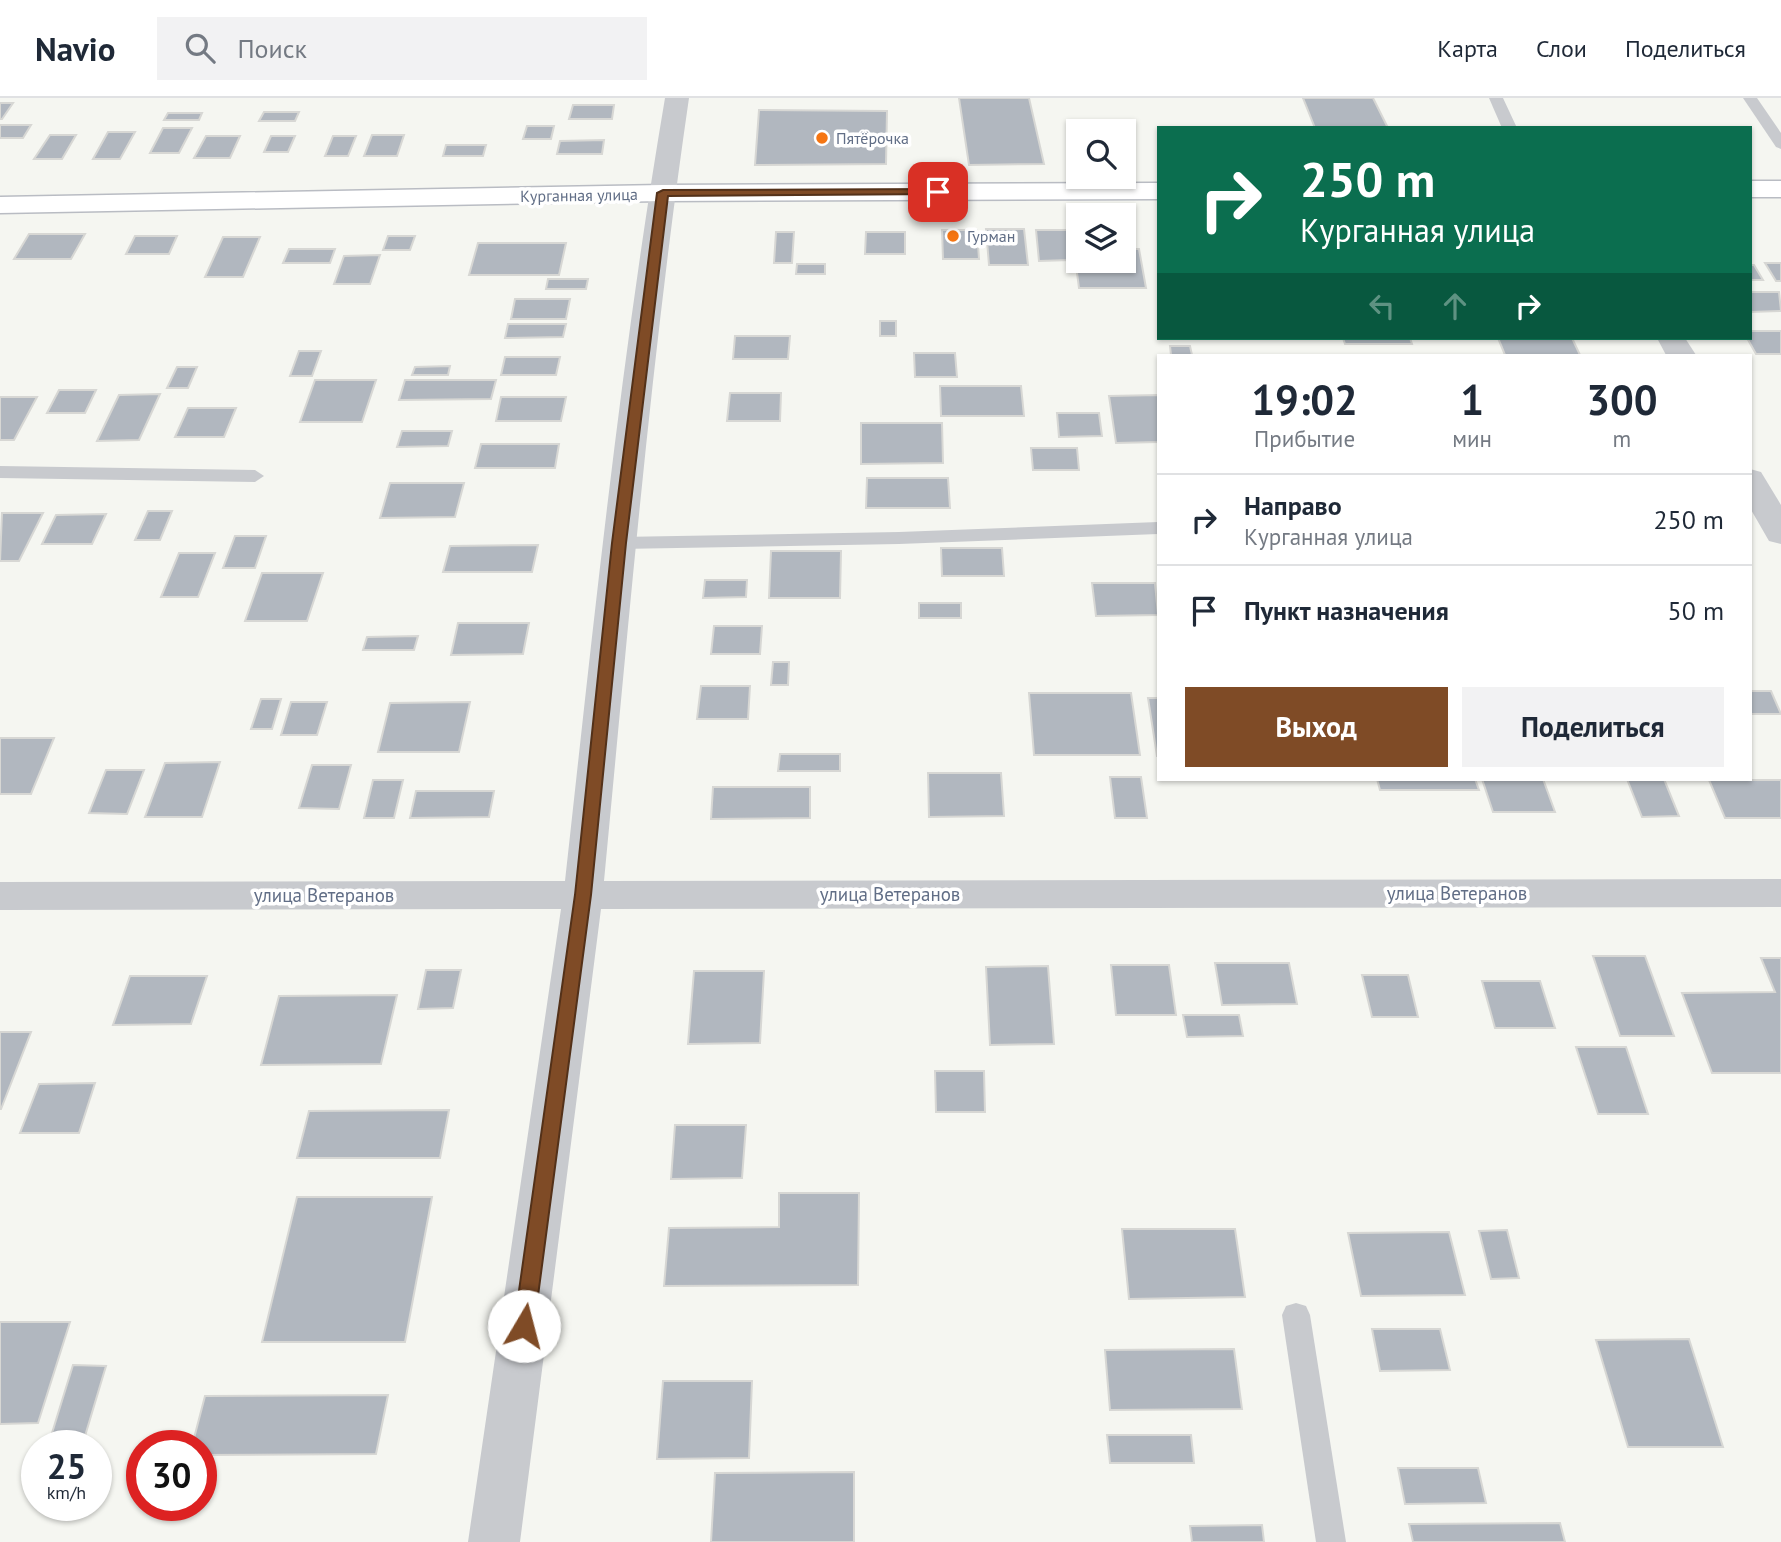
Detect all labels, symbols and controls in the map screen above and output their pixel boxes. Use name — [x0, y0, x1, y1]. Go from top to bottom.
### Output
search box — [157, 17, 647, 80]
text: Navio — [35, 27, 115, 70]
icon: search — [181, 29, 219, 67]
text: Поиск — [237, 32, 307, 65]
text: Карта — [1437, 33, 1498, 64]
text: Слои — [1536, 33, 1587, 64]
text: Поделиться — [1625, 33, 1746, 64]
map controls — [1066, 119, 1136, 273]
button: search — [1066, 119, 1136, 189]
place label: Пятёрочка — [836, 128, 909, 148]
marker: Пятёрочка — [814, 130, 830, 146]
text: 250 m — [1300, 147, 1435, 211]
icon: right — [1185, 154, 1276, 245]
pin — [908, 162, 968, 222]
icon: arrive — [919, 173, 957, 211]
street label: Курганная улица — [520, 184, 638, 206]
button: layers — [1066, 203, 1136, 273]
text: Курганная улица — [1300, 209, 1535, 251]
place label: Гурман — [967, 226, 1015, 246]
marker: Гурман — [945, 228, 961, 244]
icon: left — [1363, 287, 1401, 325]
icon: ahead — [1436, 287, 1474, 325]
icon: right — [1509, 287, 1547, 325]
text: 19:02 — [1251, 372, 1358, 427]
text: 1 — [1460, 372, 1484, 427]
text: 300 — [1586, 372, 1658, 427]
text: Прибытие — [1254, 424, 1355, 453]
text: мин — [1452, 424, 1492, 453]
text: m — [1613, 424, 1631, 453]
text: Направо — [1244, 489, 1342, 522]
icon: right — [1185, 501, 1223, 539]
text: 250 m — [1653, 503, 1724, 536]
text: Курганная улица — [1244, 522, 1413, 551]
icon: arrive — [1185, 592, 1223, 630]
text: Пункт назначения — [1244, 594, 1449, 627]
text: 50 m — [1668, 594, 1724, 627]
button: Выход — [1185, 687, 1448, 767]
button: Поделиться — [1462, 687, 1724, 767]
street label: улица Ветеранов — [1387, 881, 1527, 905]
street label: улица Ветеранов — [820, 882, 960, 906]
street label: улица Ветеранов — [254, 883, 394, 907]
position arrow — [487, 1289, 561, 1363]
speed limit sign: 30 — [126, 1430, 217, 1521]
text: 25 — [47, 1443, 86, 1489]
text: km/h — [47, 1481, 86, 1504]

